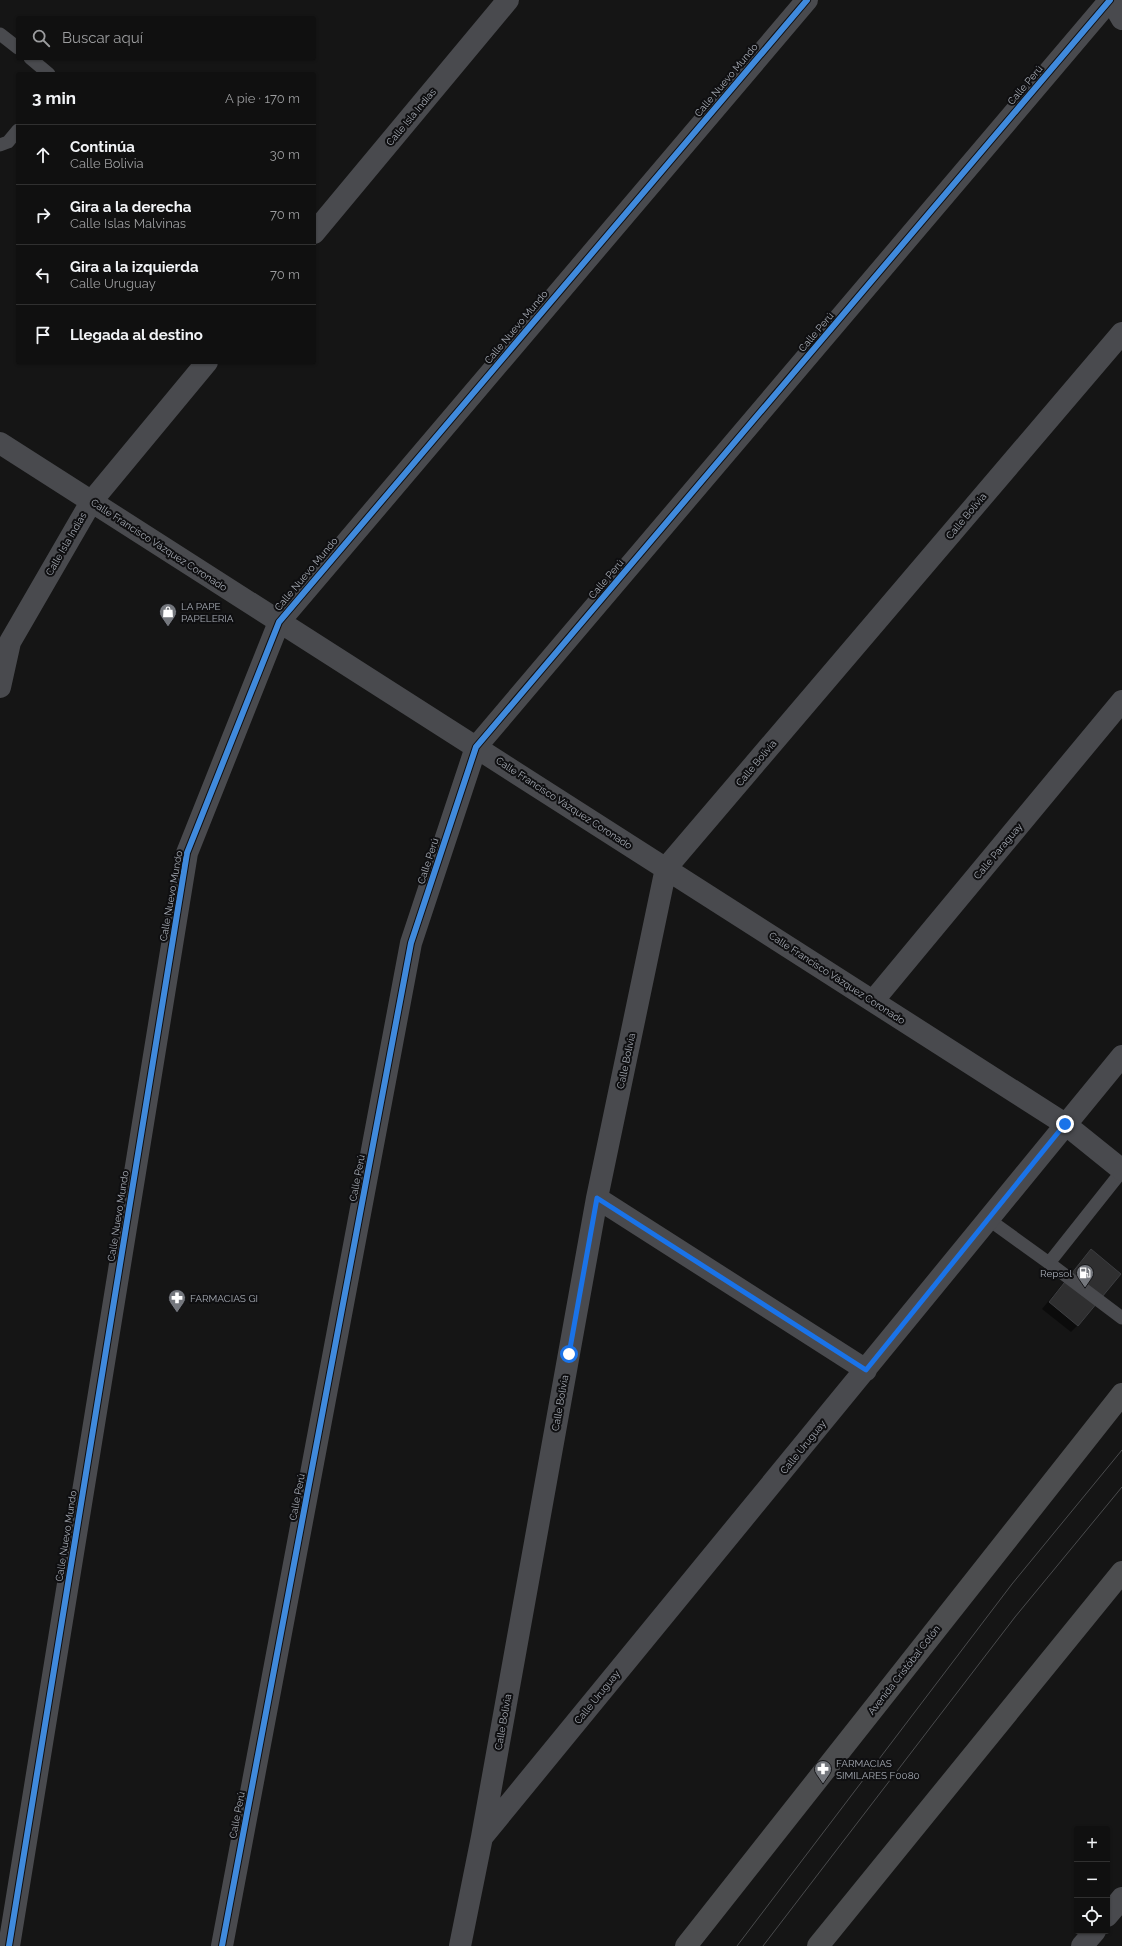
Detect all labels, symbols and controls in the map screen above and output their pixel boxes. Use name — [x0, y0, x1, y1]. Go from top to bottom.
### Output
search box — [16, 16, 316, 60]
icon: search — [30, 27, 52, 49]
text: Buscar aquí — [62, 29, 143, 47]
street label: Calle Nuevo Mundo — [692, 41, 760, 119]
street label: Calle Perú — [1005, 63, 1045, 107]
street label: Calle Isla Indias — [384, 86, 438, 148]
text: 3 min — [32, 88, 76, 108]
text: A pie · 170 m — [225, 91, 300, 106]
text: Continúa — [70, 138, 135, 156]
icon: ahead — [32, 144, 54, 166]
text: 30 m — [270, 147, 300, 162]
text: Calle Bolivia — [70, 156, 144, 171]
text: Gira a la derecha — [70, 198, 191, 216]
icon: right — [32, 204, 54, 226]
text: 70 m — [270, 207, 300, 222]
text: Calle Islas Malvinas — [70, 216, 186, 231]
text: Gira a la izquierda — [70, 258, 199, 276]
icon: left — [32, 264, 54, 286]
text: 70 m — [270, 267, 300, 282]
text: Calle Uruguay — [70, 276, 156, 291]
street label: Calle Nuevo Mundo — [482, 288, 550, 366]
street label: Calle Perú — [796, 310, 836, 354]
icon: arrive — [32, 324, 54, 346]
text: Llegada al destino — [70, 326, 203, 344]
street label: Calle Bolivia — [944, 491, 988, 541]
street label: Calle Francisco Vázquez Coronado — [89, 497, 229, 593]
street label: Calle Isla Indias — [43, 510, 89, 578]
street label: Calle Nuevo Mundo — [272, 535, 340, 613]
street label: Calle Perú — [586, 557, 626, 601]
place label: LA PAPE PAPELERIA — [181, 601, 234, 624]
shop icon: LA PAPE PAPELERIA — [158, 602, 178, 627]
street label: Calle Bolivia — [734, 738, 778, 788]
street label: Calle Francisco Vázquez Coronado — [494, 755, 634, 851]
street label: Calle Paraguay — [971, 820, 1025, 881]
street label: Calle Perú — [415, 837, 441, 885]
street label: Calle Nuevo Mundo — [158, 850, 184, 942]
street label: Calle Francisco Vázquez Coronado — [767, 930, 907, 1026]
street label: Calle Bolivia — [615, 1032, 637, 1090]
route end — [1056, 1115, 1074, 1133]
street label: Calle Perú — [347, 1154, 367, 1202]
street label: Calle Nuevo Mundo — [105, 1170, 131, 1262]
fuel station icon: Repsol — [1075, 1263, 1095, 1288]
place label: Repsol — [1040, 1268, 1072, 1279]
pharmacy icon: FARMACIAS GI — [167, 1288, 187, 1313]
place label: FARMACIAS GI — [190, 1293, 258, 1304]
route start — [560, 1345, 578, 1363]
street label: Calle Bolivia — [550, 1374, 570, 1432]
street label: Calle Uruguay — [778, 1417, 828, 1476]
street label: Calle Perú — [287, 1473, 307, 1521]
street label: Calle Nuevo Mundo — [53, 1490, 79, 1582]
street label: Avenida Cristóbal Colón — [866, 1623, 942, 1717]
street label: Calle Uruguay — [572, 1667, 622, 1726]
street label: Calle Bolivia — [493, 1693, 513, 1751]
place label: FARMACIAS SIMILARES F0080 — [836, 1758, 920, 1781]
pharmacy icon: FARMACIAS SIMILARES F0080 — [813, 1759, 833, 1784]
street label: Calle Perú — [227, 1791, 247, 1839]
map controls — [1074, 1826, 1110, 1934]
button: + — [1074, 1826, 1110, 1862]
button: − — [1074, 1862, 1110, 1898]
button: locate — [1074, 1898, 1110, 1934]

